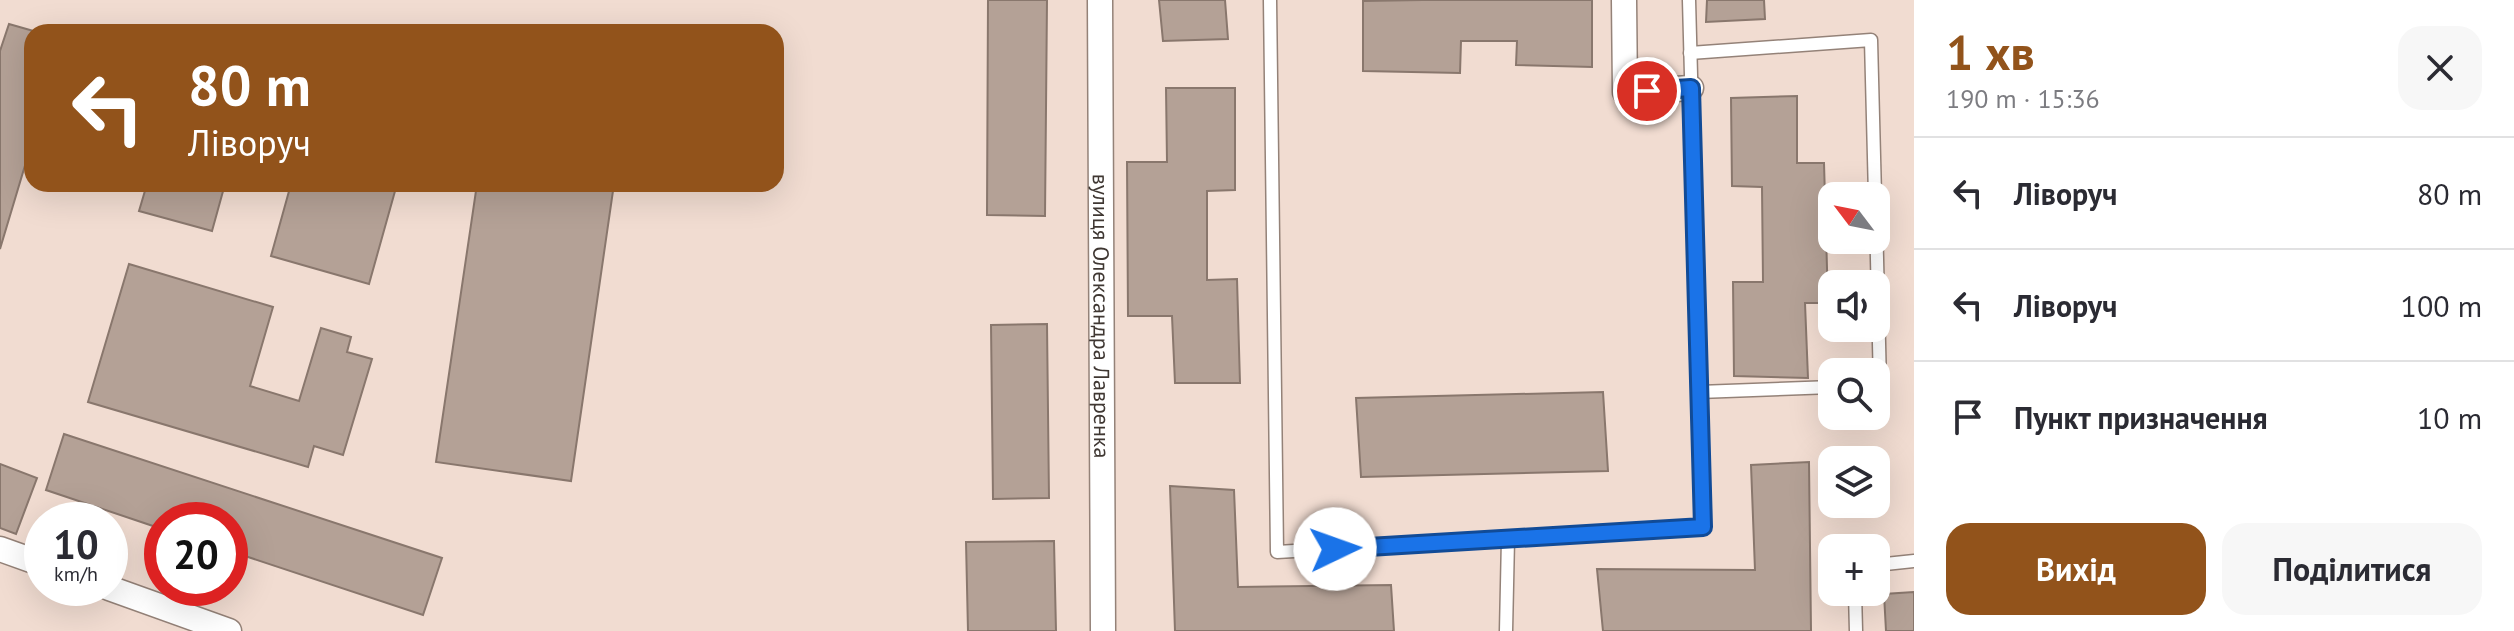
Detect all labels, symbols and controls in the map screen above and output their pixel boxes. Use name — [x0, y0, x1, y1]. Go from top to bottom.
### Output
text: 1 хв — [1946, 21, 2035, 83]
button: close — [2398, 26, 2482, 110]
text: 80 m — [188, 49, 311, 121]
icon: left — [56, 56, 160, 160]
pin — [1613, 57, 1681, 125]
icon: arrive — [1625, 69, 1669, 113]
text: 190 m · 15:36 — [1946, 82, 2100, 115]
text: Ліворуч — [188, 119, 311, 166]
icon: left — [1946, 171, 1990, 215]
street label: вулиця Олександра Лавренка — [1087, 174, 1116, 458]
text: Ліворуч — [2014, 174, 2117, 213]
text: 80 m — [2417, 174, 2482, 213]
north arrow — [1818, 182, 1890, 254]
map controls — [1818, 182, 1890, 606]
button: sound — [1818, 270, 1890, 342]
icon: left — [1946, 283, 1990, 327]
text: Ліворуч — [2014, 286, 2117, 325]
text: 100 m — [2401, 286, 2482, 325]
button: search — [1818, 358, 1890, 430]
icon: arrive — [1946, 395, 1990, 439]
text: Пункт призначення — [2014, 398, 2268, 437]
text: 10 m — [2417, 398, 2482, 437]
button: layers — [1818, 446, 1890, 518]
speed limit sign: 20 — [144, 502, 248, 606]
position arrow — [1293, 507, 1377, 591]
text: 10 — [53, 518, 99, 570]
button: Вихід — [1946, 523, 2206, 615]
button: Поділитися — [2222, 523, 2482, 615]
button: + — [1818, 534, 1890, 606]
text: km/h — [54, 561, 98, 587]

